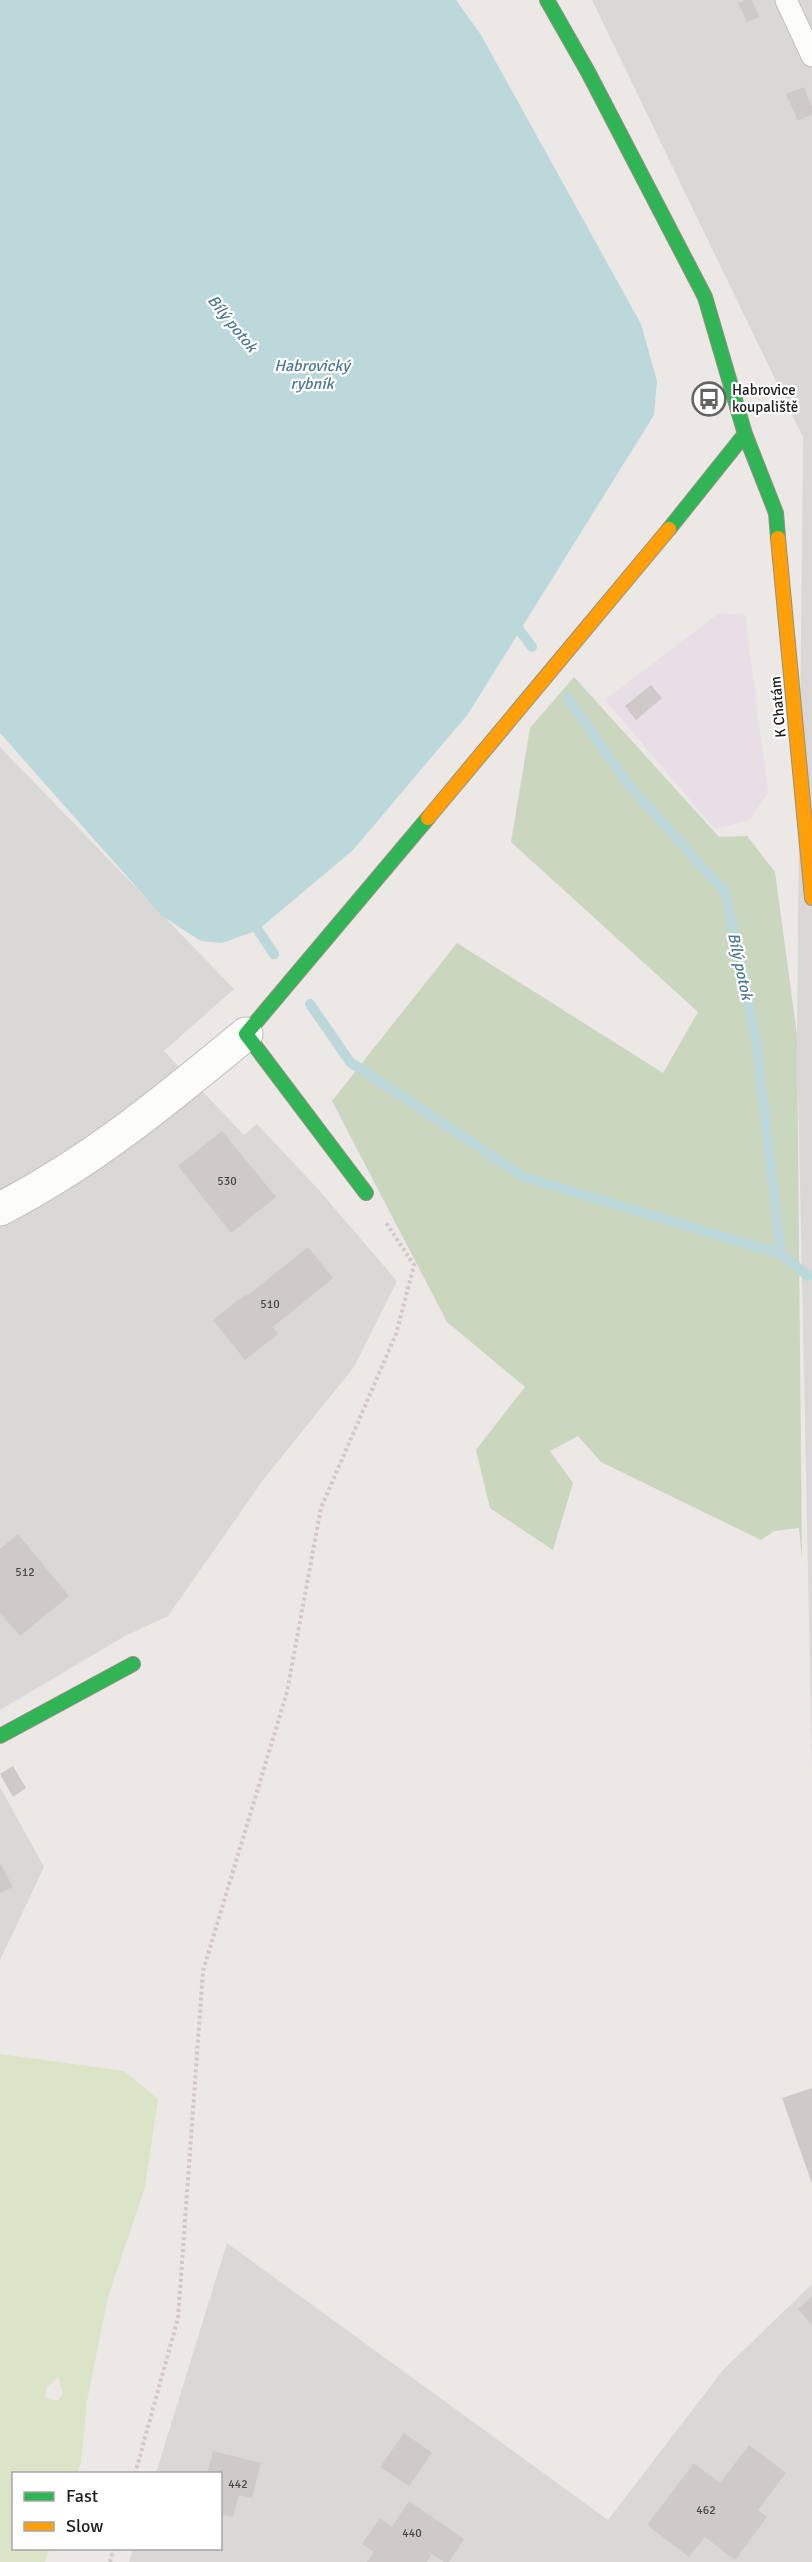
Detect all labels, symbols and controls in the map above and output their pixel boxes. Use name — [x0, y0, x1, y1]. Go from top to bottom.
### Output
water label: Bílý potok — [203, 291, 263, 358]
water label: Habrovický rybník — [274, 356, 352, 394]
bus stop icon: Habrovice koupaliště — [691, 381, 727, 417]
place label: Habrovice koupaliště — [732, 381, 798, 416]
street label: K Chatám — [766, 675, 790, 739]
water label: Bílý potok — [723, 931, 757, 1003]
house number: 530 — [217, 1174, 237, 1189]
house number: 510 — [260, 1297, 280, 1312]
house number: 512 — [15, 1565, 35, 1580]
legend — [12, 2472, 222, 2550]
house number: 442 — [228, 2477, 248, 2492]
text: Fast — [66, 2485, 98, 2507]
house number: 462 — [696, 2503, 716, 2518]
text: Slow — [66, 2515, 103, 2537]
house number: 440 — [402, 2526, 422, 2541]

